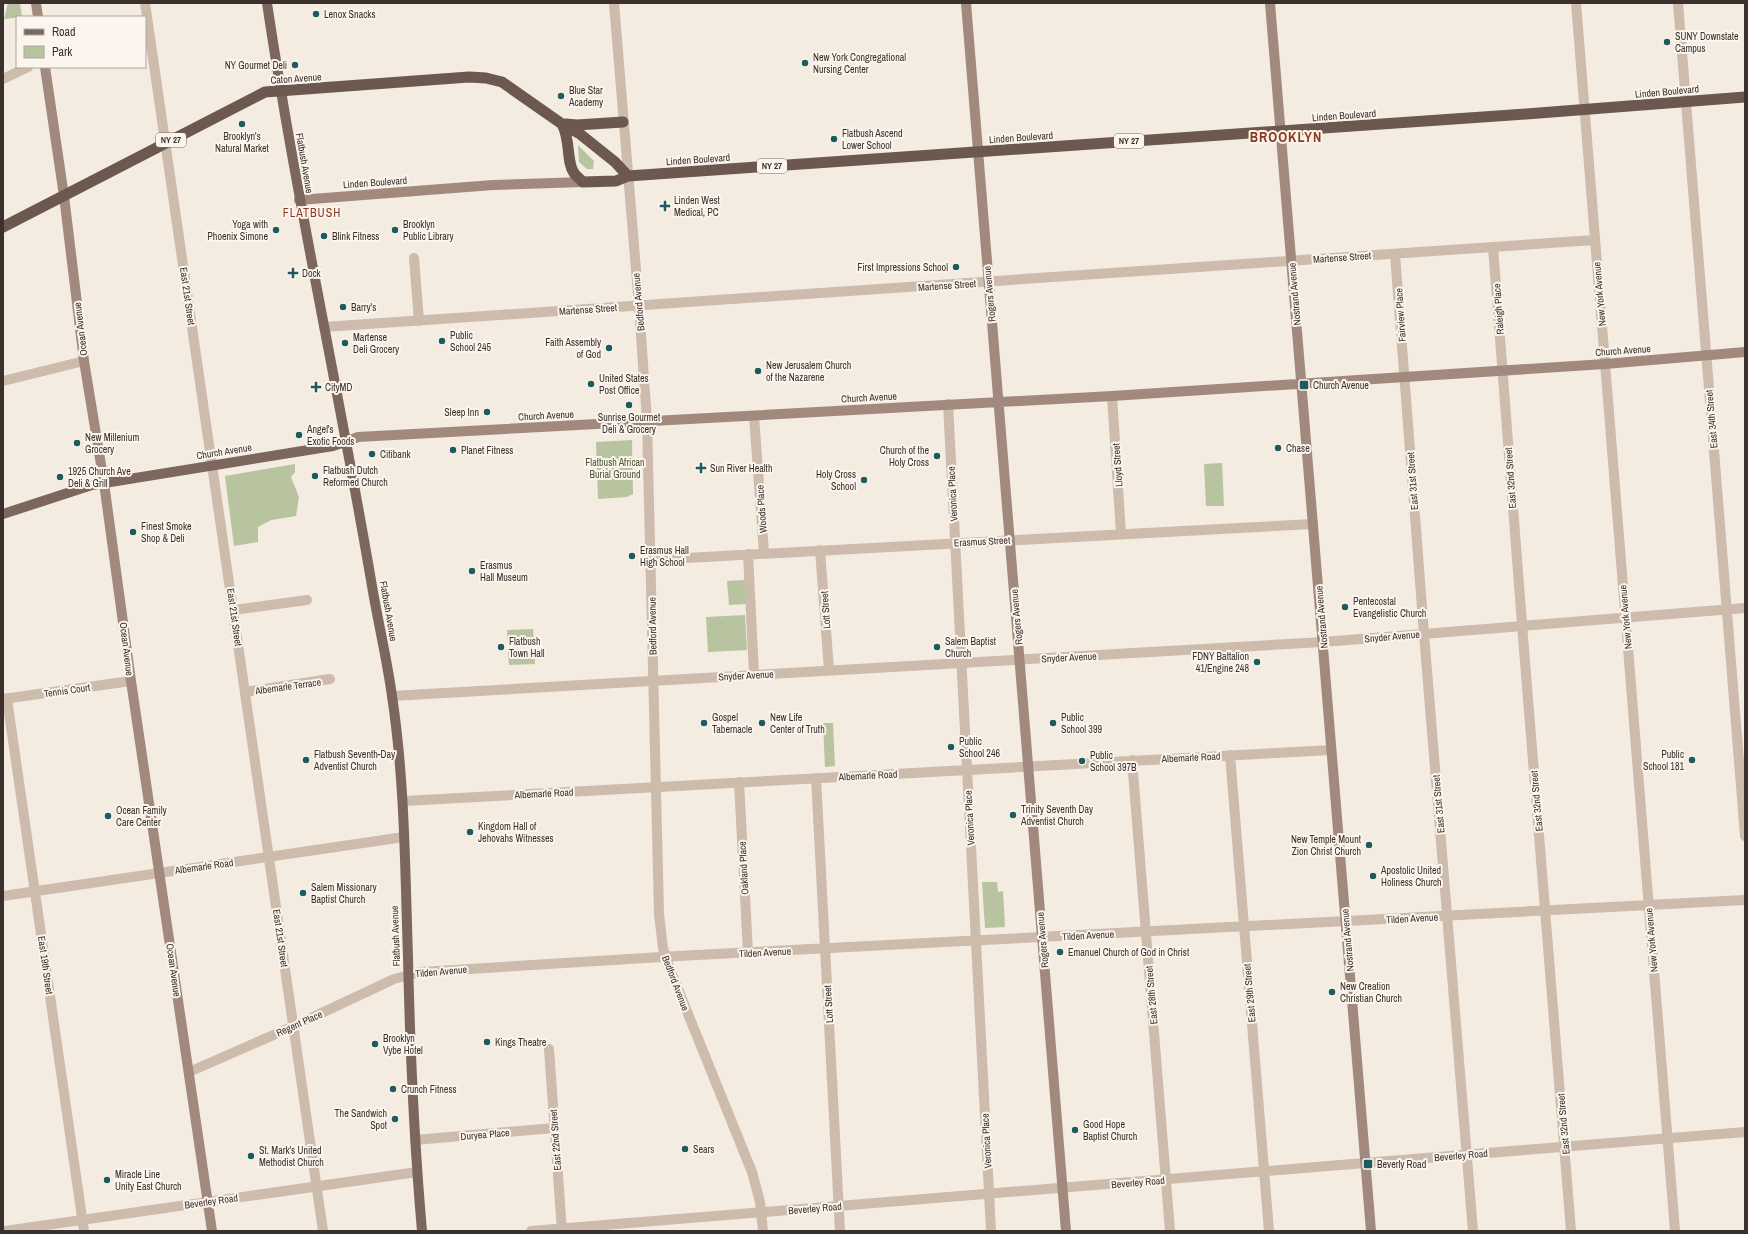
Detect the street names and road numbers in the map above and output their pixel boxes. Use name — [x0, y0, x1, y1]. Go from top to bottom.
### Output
street label: Caton Avenue — [270, 70, 323, 87]
street label: Linden Boulevard — [1634, 82, 1700, 101]
street label: Linden Boulevard — [1312, 107, 1377, 124]
street label: Linden Boulevard — [989, 129, 1054, 146]
street label: Flatbush Avenue — [293, 132, 316, 195]
road number: NY 27 — [156, 133, 186, 147]
road number: NY 27 — [1114, 134, 1144, 148]
street label: Linden Boulevard — [666, 151, 731, 168]
road number: NY 27 — [757, 159, 787, 173]
street label: Linden Boulevard — [343, 174, 408, 191]
street label: Martense Street — [1312, 249, 1372, 266]
street label: New York Avenue — [1590, 261, 1609, 327]
street label: Nostrand Avenue — [1285, 262, 1304, 326]
street label: Rogers Avenue — [981, 265, 998, 322]
street label: East 21st Street — [177, 266, 198, 327]
street label: Bedford Avenue — [629, 272, 648, 332]
street label: Martense Street — [917, 277, 977, 294]
street label: Raleigh Place — [1490, 283, 1507, 335]
street label: Fairview Place — [1392, 287, 1409, 342]
street label: Ocean Avenue — [71, 301, 90, 356]
street label: Martense Street — [558, 301, 618, 318]
street label: Church Avenue — [1595, 342, 1652, 359]
street label: East 34th Street — [1702, 388, 1721, 449]
street label: Church Avenue — [841, 390, 898, 405]
street label: Church Avenue — [518, 408, 575, 423]
street label: Church Avenue — [195, 441, 253, 462]
street label: Lloyd Street — [1109, 442, 1126, 487]
street label: East 32nd Street — [1502, 446, 1519, 509]
street label: East 31st Street — [1404, 451, 1421, 511]
street label: Veronica Place — [945, 466, 960, 522]
street label: Woods Place — [753, 484, 770, 533]
street label: Erasmus Street — [953, 533, 1011, 549]
street label: Flatbush Avenue — [377, 580, 400, 643]
street label: New York Avenue — [1616, 584, 1635, 650]
street label: Nostrand Avenue — [1312, 585, 1331, 649]
street label: East 21st Street — [224, 587, 245, 648]
street label: Rogers Avenue — [1008, 588, 1025, 645]
street label: Lott Street — [818, 590, 833, 629]
street label: Bedford Avenue — [645, 596, 660, 655]
street label: Ocean Avenue — [117, 622, 136, 677]
street label: Snyder Avenue — [1364, 628, 1421, 645]
street label: Snyder Avenue — [1041, 650, 1098, 665]
street label: Snyder Avenue — [718, 668, 775, 683]
street label: Albemarle Terrace — [253, 675, 322, 698]
street label: Tennis Court — [43, 681, 92, 700]
street label: Albemarle Road — [1160, 749, 1221, 766]
street label: Albemarle Road — [837, 767, 898, 784]
street label: East 32nd Street — [1527, 769, 1546, 832]
street label: East 31st Street — [1429, 774, 1448, 834]
street label: Albemarle Road — [513, 785, 574, 802]
street label: Veronica Place — [962, 790, 977, 846]
street label: Oakland Place — [736, 841, 751, 895]
street label: Albemarle Road — [173, 856, 234, 877]
street label: Flatbush Avenue — [388, 905, 403, 967]
street label: New York Avenue — [1642, 907, 1661, 973]
street label: East 21st Street — [270, 908, 291, 969]
street label: Nostrand Avenue — [1338, 908, 1357, 972]
street label: Rogers Avenue — [1034, 911, 1051, 968]
street label: Tilden Avenue — [1386, 911, 1439, 926]
street label: Tilden Avenue — [1062, 928, 1115, 943]
street label: East 19th Street — [35, 935, 56, 996]
street label: Ocean Avenue — [163, 943, 184, 998]
street label: Tilden Avenue — [739, 945, 792, 960]
street label: Bedford Avenue — [659, 954, 692, 1013]
street label: East 29th Street — [1240, 962, 1259, 1023]
street label: Tilden Avenue — [415, 963, 468, 980]
street label: East 28th Street — [1142, 964, 1161, 1025]
street label: Lott Street — [821, 984, 836, 1023]
street label: Regent Place — [274, 1007, 325, 1039]
street label: East 32nd Street — [1554, 1092, 1573, 1155]
street label: East 22nd Street — [547, 1108, 564, 1171]
street label: Veronica Place — [979, 1113, 994, 1169]
street label: Duryea Place — [460, 1126, 511, 1143]
street label: Beverley Road — [1434, 1147, 1488, 1164]
street label: Beverley Road — [1111, 1174, 1165, 1191]
street label: Beverley Road — [184, 1191, 239, 1212]
street label: Beverley Road — [788, 1200, 842, 1217]

